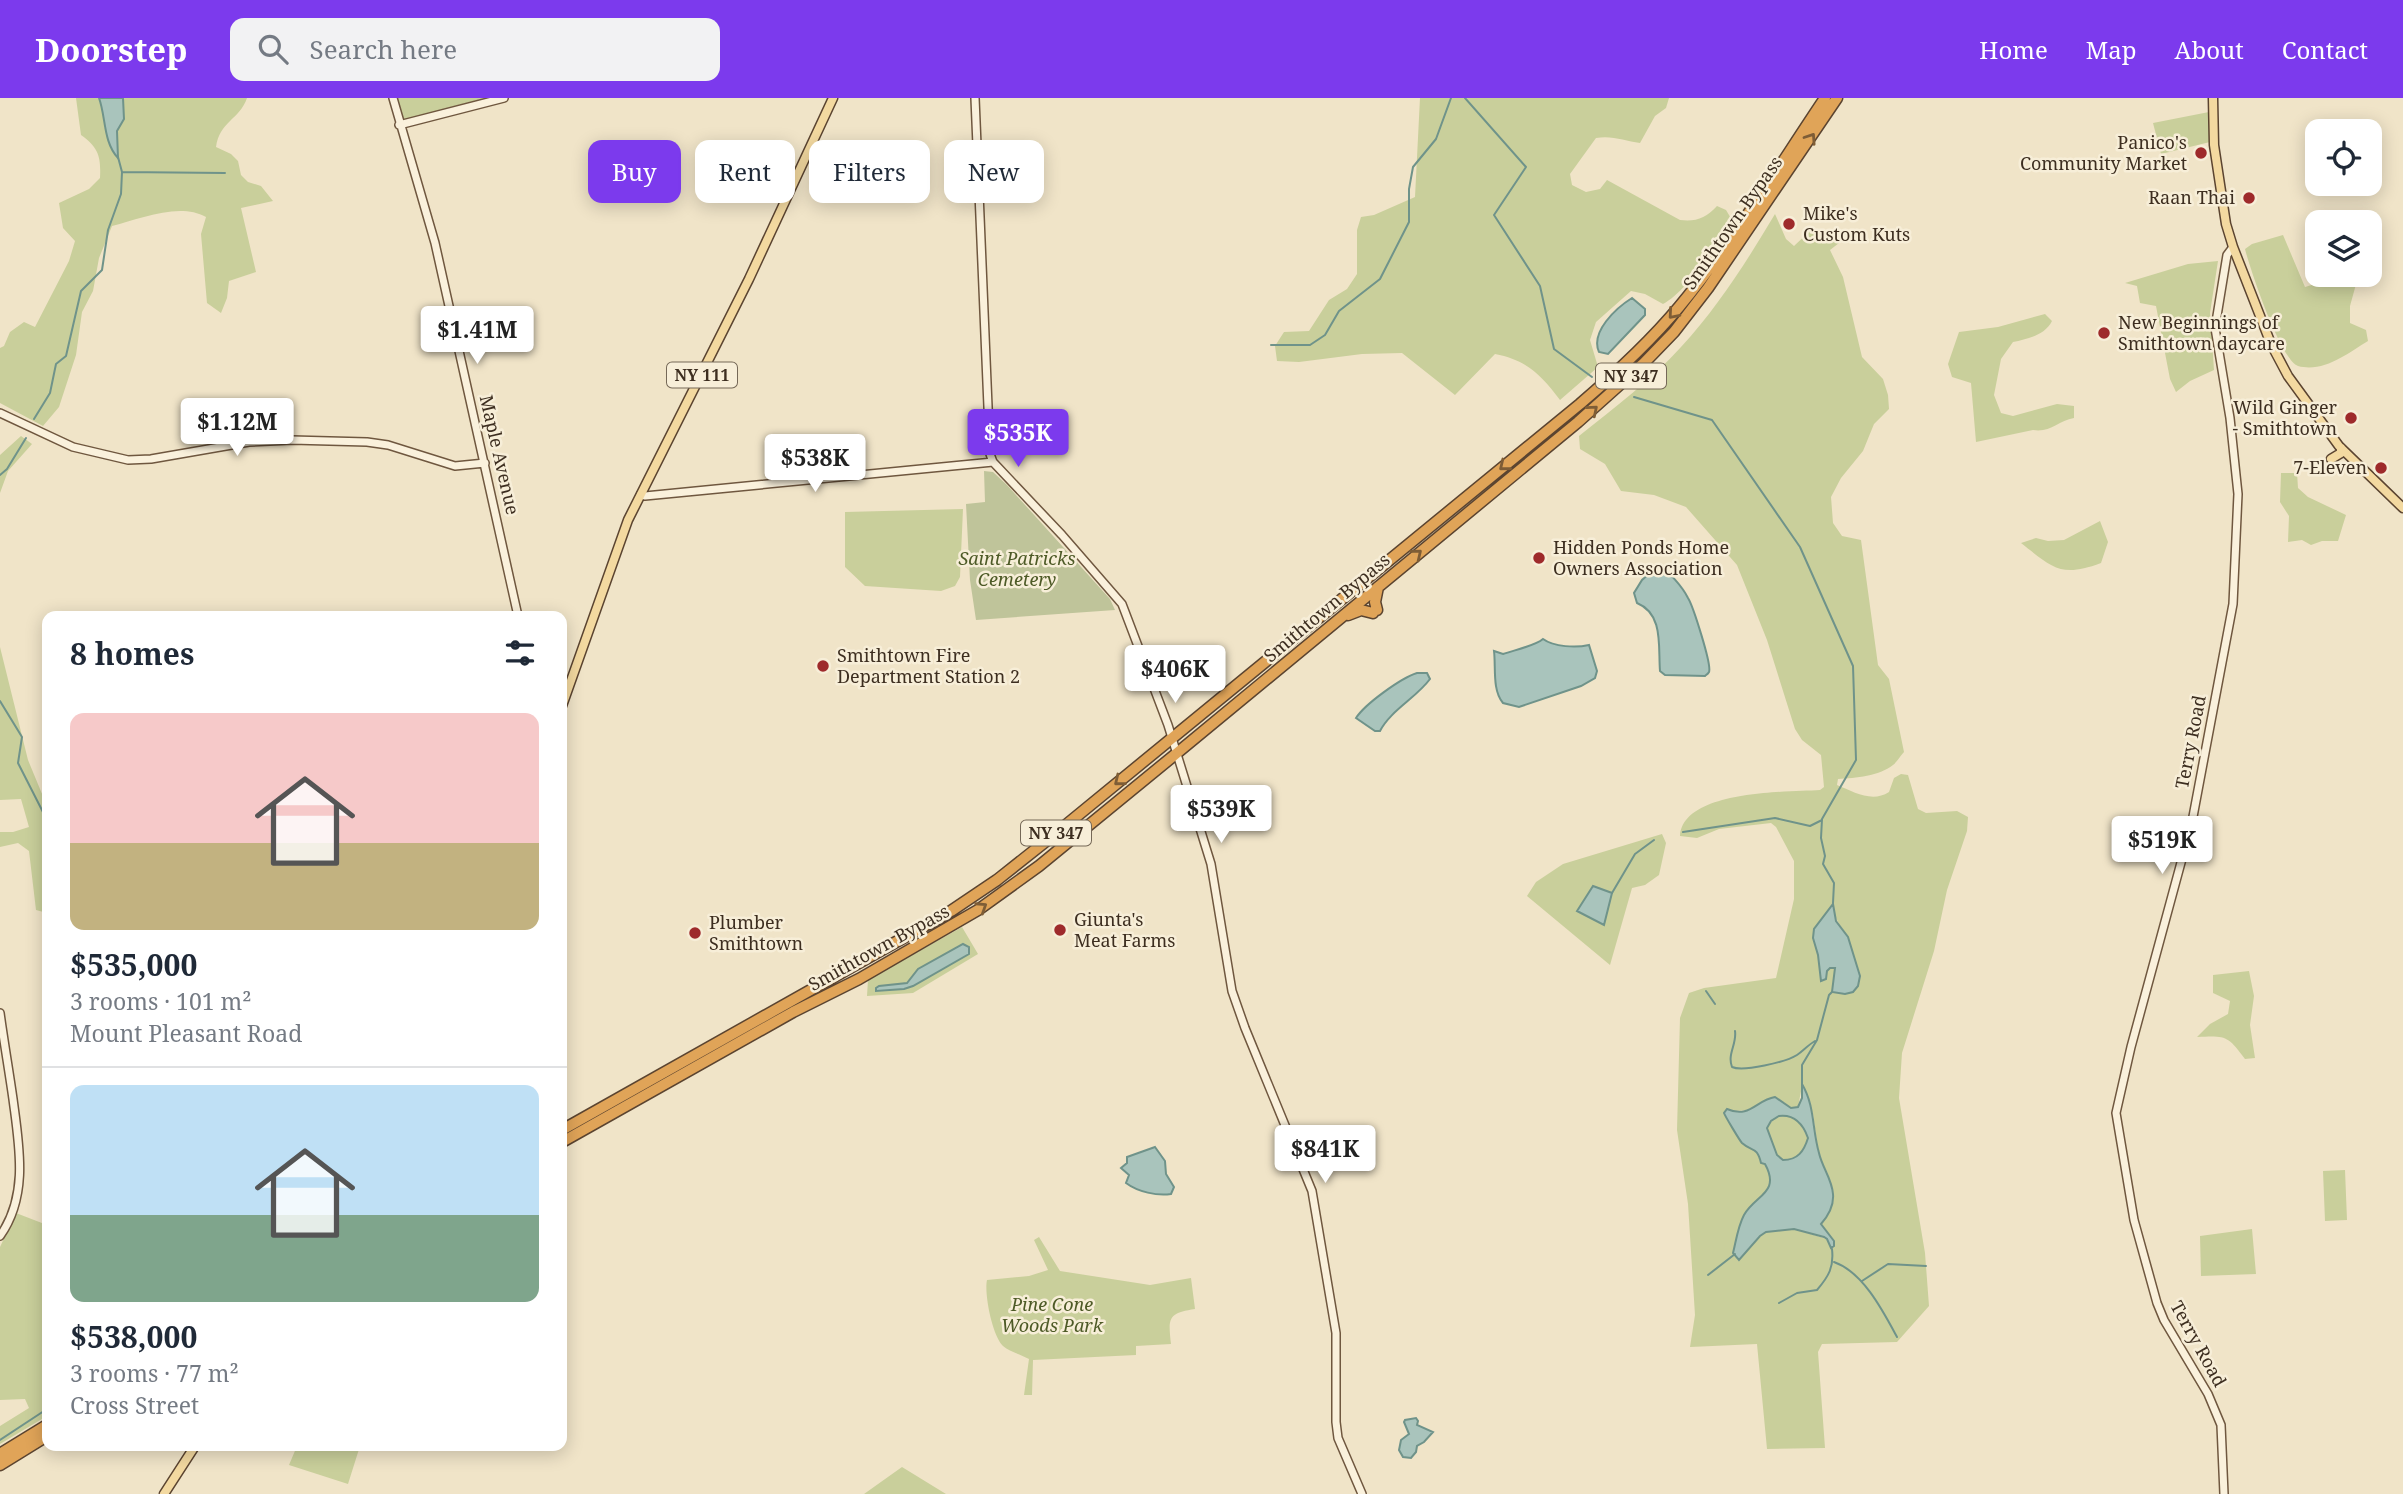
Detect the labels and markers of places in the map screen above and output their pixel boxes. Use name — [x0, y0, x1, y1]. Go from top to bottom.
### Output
place label: Panico's Community Market — [2020, 130, 2187, 175]
marker: Panico's Community Market — [2193, 145, 2209, 161]
place label: Raan Thai — [2148, 185, 2235, 209]
marker: Raan Thai — [2241, 190, 2257, 206]
place label: Mike's Custom Kuts — [1803, 201, 1910, 246]
marker: Mike's Custom Kuts — [1781, 216, 1797, 232]
pin: $1.41M — [420, 306, 534, 366]
place label: New Beginnings of Smithtown daycare — [2118, 310, 2285, 355]
marker: New Beginnings of Smithtown daycare — [2096, 325, 2112, 341]
place label: Wild Ginger - Smithtown — [2233, 395, 2338, 440]
pin: $1.12M — [180, 398, 294, 458]
pin: $535K — [969, 410, 1067, 469]
marker: Wild Ginger - Smithtown — [2343, 410, 2359, 426]
pin: $538K — [766, 434, 864, 494]
place label: 7-Eleven — [2293, 455, 2367, 479]
marker: 7-Eleven — [2373, 460, 2389, 476]
place label: Hidden Ponds Home Owners Association — [1553, 535, 1729, 580]
marker: Hidden Ponds Home Owners Association — [1531, 550, 1547, 566]
place label: Smithtown Fire Department Station 2 — [837, 643, 1020, 688]
pin: $406K — [1126, 646, 1224, 705]
marker: Smithtown Fire Department Station 2 — [815, 658, 831, 674]
pin: $539K — [1172, 786, 1270, 845]
pin: $519K — [2113, 816, 2211, 876]
place label: Giunta's Meat Farms — [1074, 907, 1175, 952]
place label: Plumber Smithtown — [709, 910, 804, 955]
marker: Giunta's Meat Farms — [1052, 922, 1068, 938]
marker: Plumber Smithtown — [687, 925, 703, 941]
pin: $841K — [1276, 1126, 1374, 1185]

